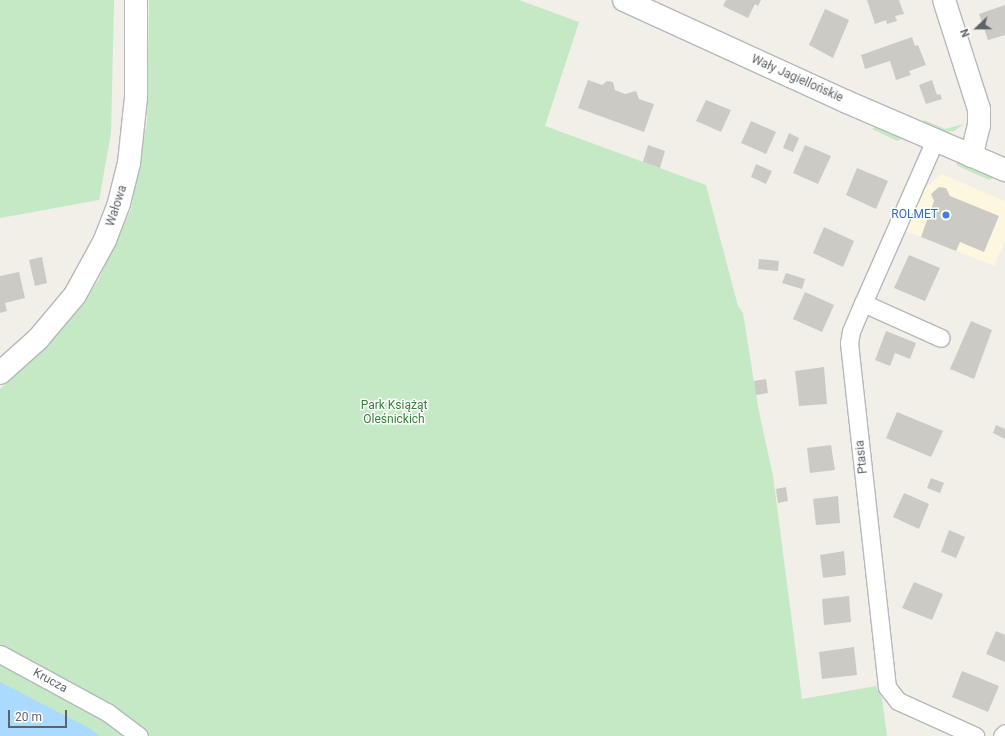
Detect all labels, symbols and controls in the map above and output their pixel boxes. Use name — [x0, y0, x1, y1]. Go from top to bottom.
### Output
north arrow — [957, 8, 997, 48]
text: N — [958, 27, 973, 39]
street label: Wały Jagiellońskie — [749, 52, 845, 106]
street label: Wałowa — [104, 184, 130, 228]
place label: ROLMET — [891, 208, 938, 222]
marker: ROLMET — [941, 210, 951, 220]
park label: Park Książąt Oleśnickich — [361, 399, 427, 427]
street label: Ptasia — [853, 439, 871, 475]
street label: Krucza — [30, 666, 70, 696]
scale bar — [10, 702, 69, 728]
text: 20 m — [15, 710, 42, 724]

